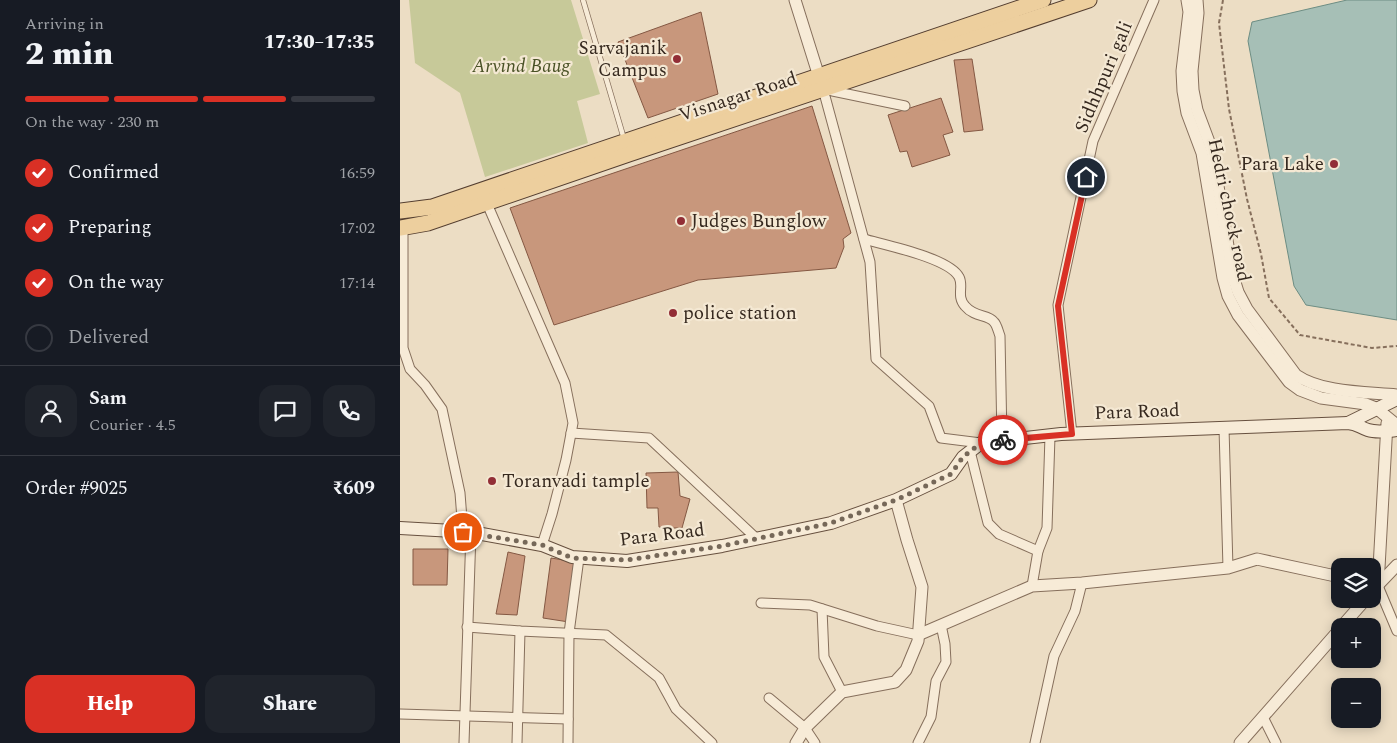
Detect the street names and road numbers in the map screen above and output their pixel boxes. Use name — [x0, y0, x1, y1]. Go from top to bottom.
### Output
street label: Sidhhpuri gali — [1067, 16, 1141, 138]
street label: Visnagar Road — [675, 64, 801, 130]
street label: Hedri chock road — [1200, 135, 1258, 285]
street label: Para Road — [1094, 396, 1180, 428]
street label: Para Road — [618, 515, 706, 555]

